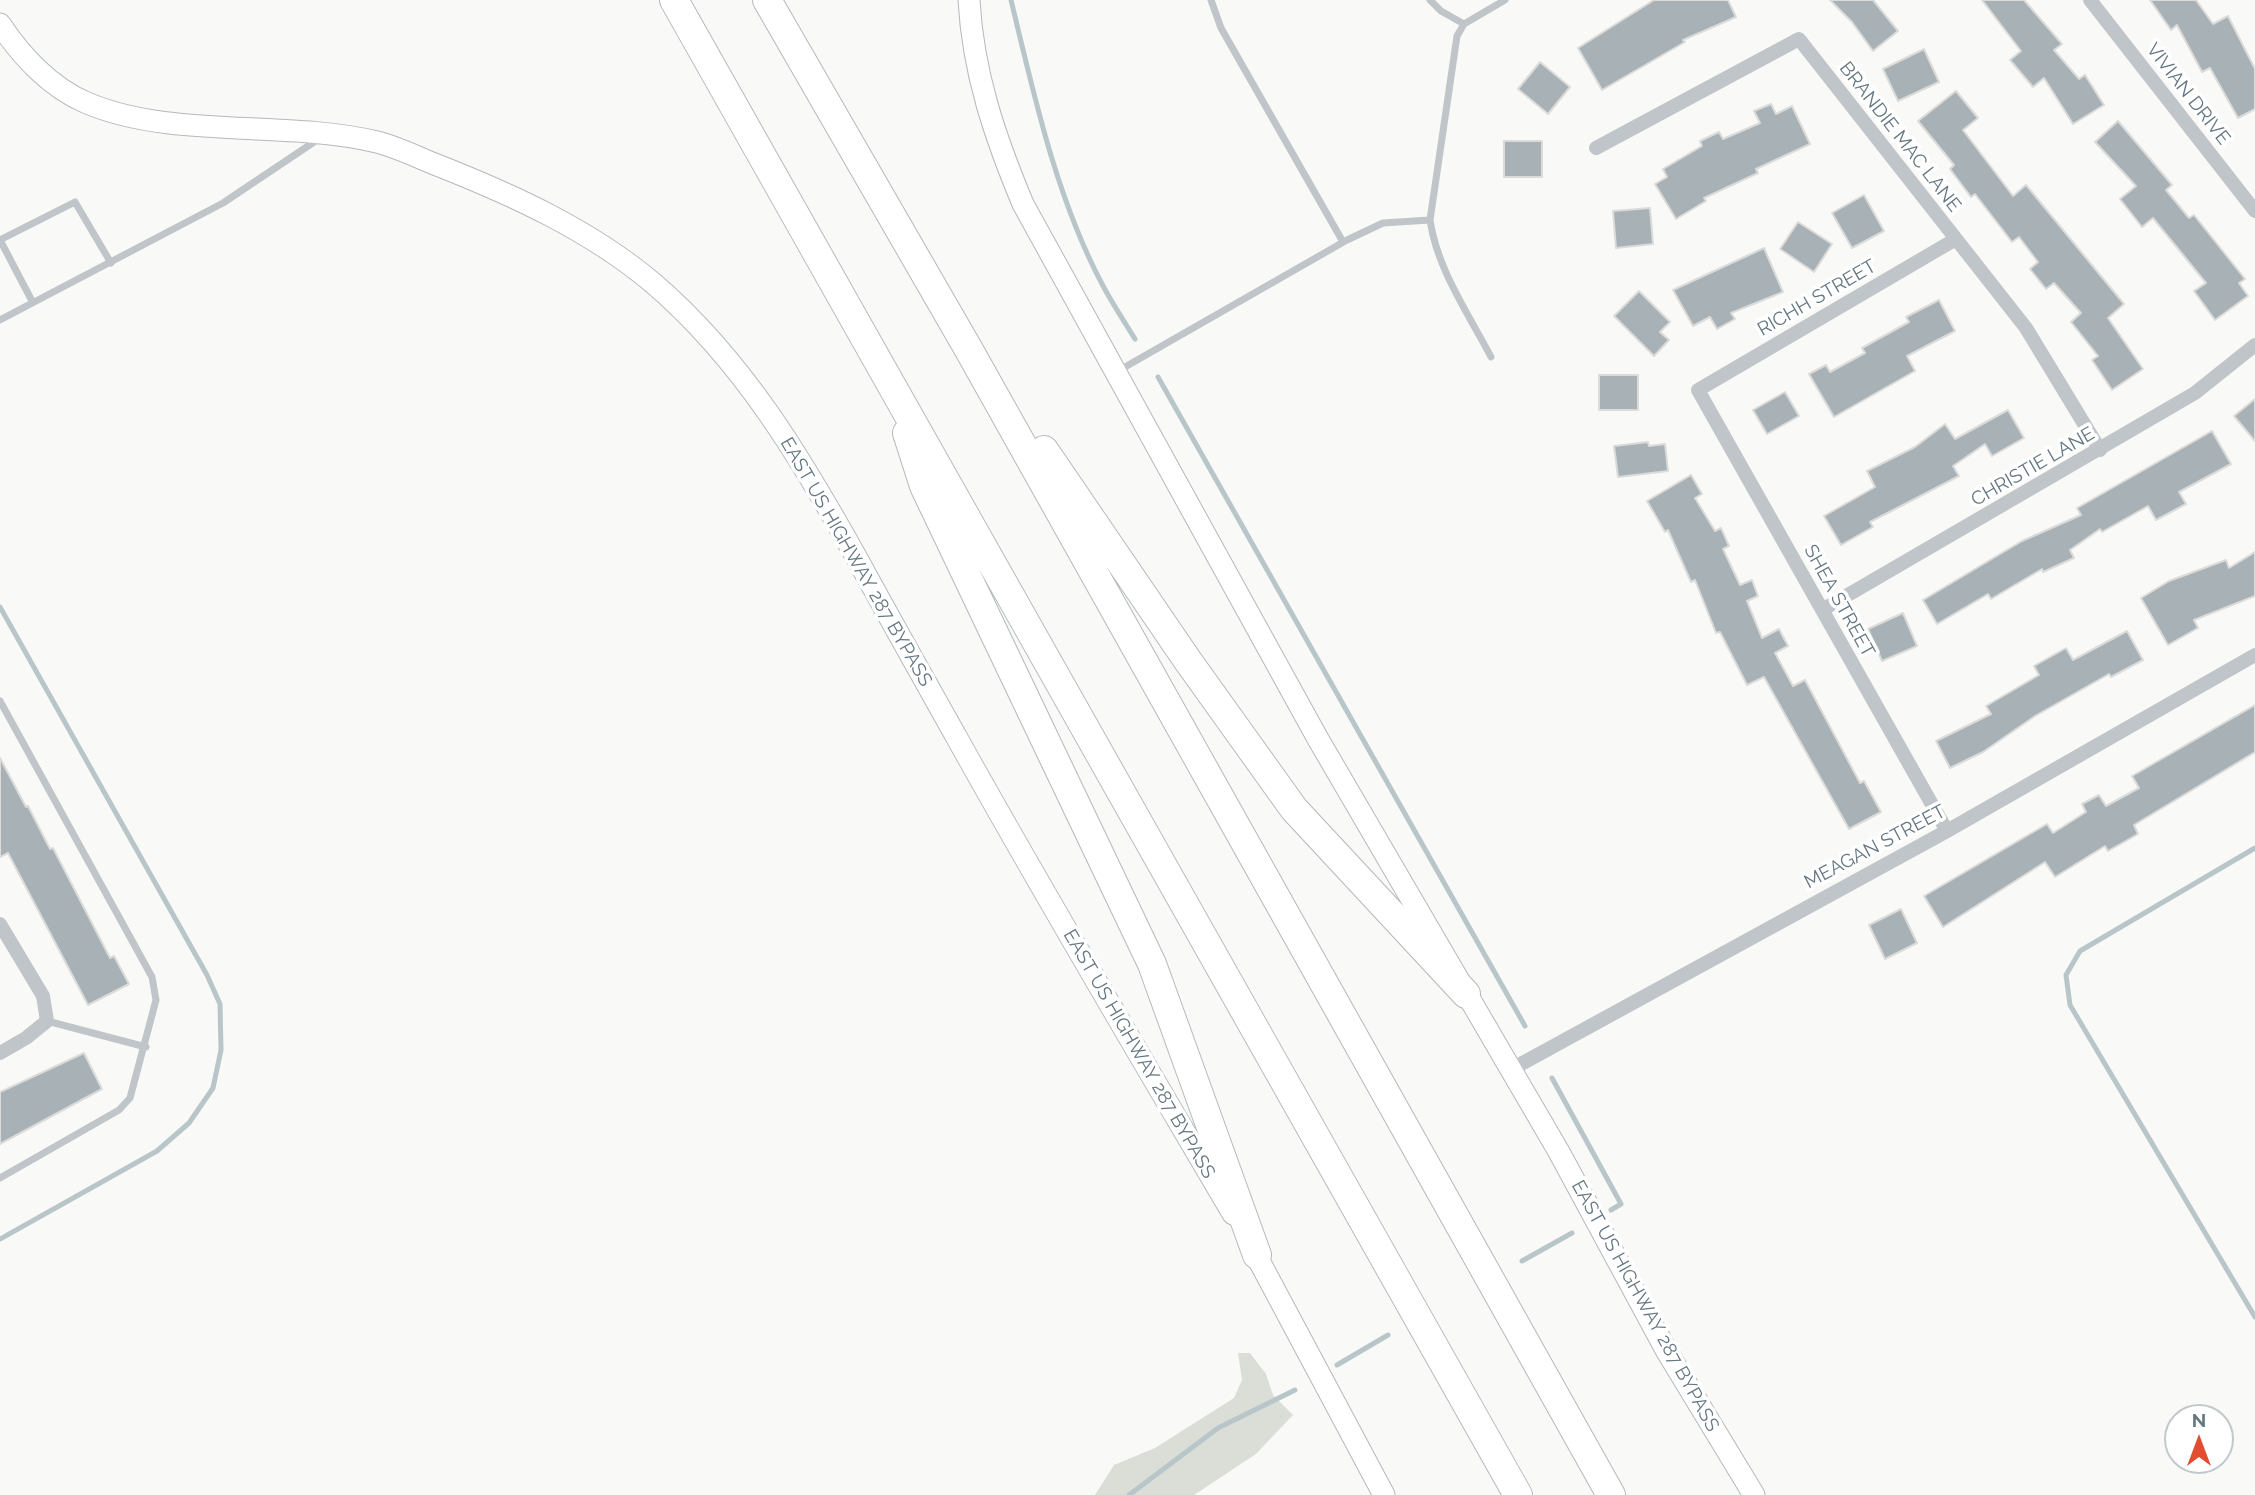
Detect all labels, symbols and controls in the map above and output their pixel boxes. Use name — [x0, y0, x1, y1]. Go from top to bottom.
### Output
street label: VIVIAN DRIVE — [2141, 39, 2235, 149]
street label: BRANDIE MAC LANE — [1834, 57, 1966, 217]
street label: RICHH STREET — [1754, 255, 1880, 341]
street label: CHRISTIE LANE — [1967, 422, 2099, 512]
street label: EAST US HIGHWAY 287 BYPASS — [775, 433, 937, 691]
street label: SHEA STREET — [1799, 541, 1879, 661]
street label: MEAGAN STREET — [1800, 800, 1950, 894]
street label: EAST US HIGHWAY 287 BYPASS — [1058, 925, 1220, 1183]
street label: EAST US HIGHWAY 287 BYPASS — [1566, 1176, 1724, 1436]
north arrow — [2164, 1404, 2234, 1474]
text: N — [2192, 1409, 2206, 1431]

